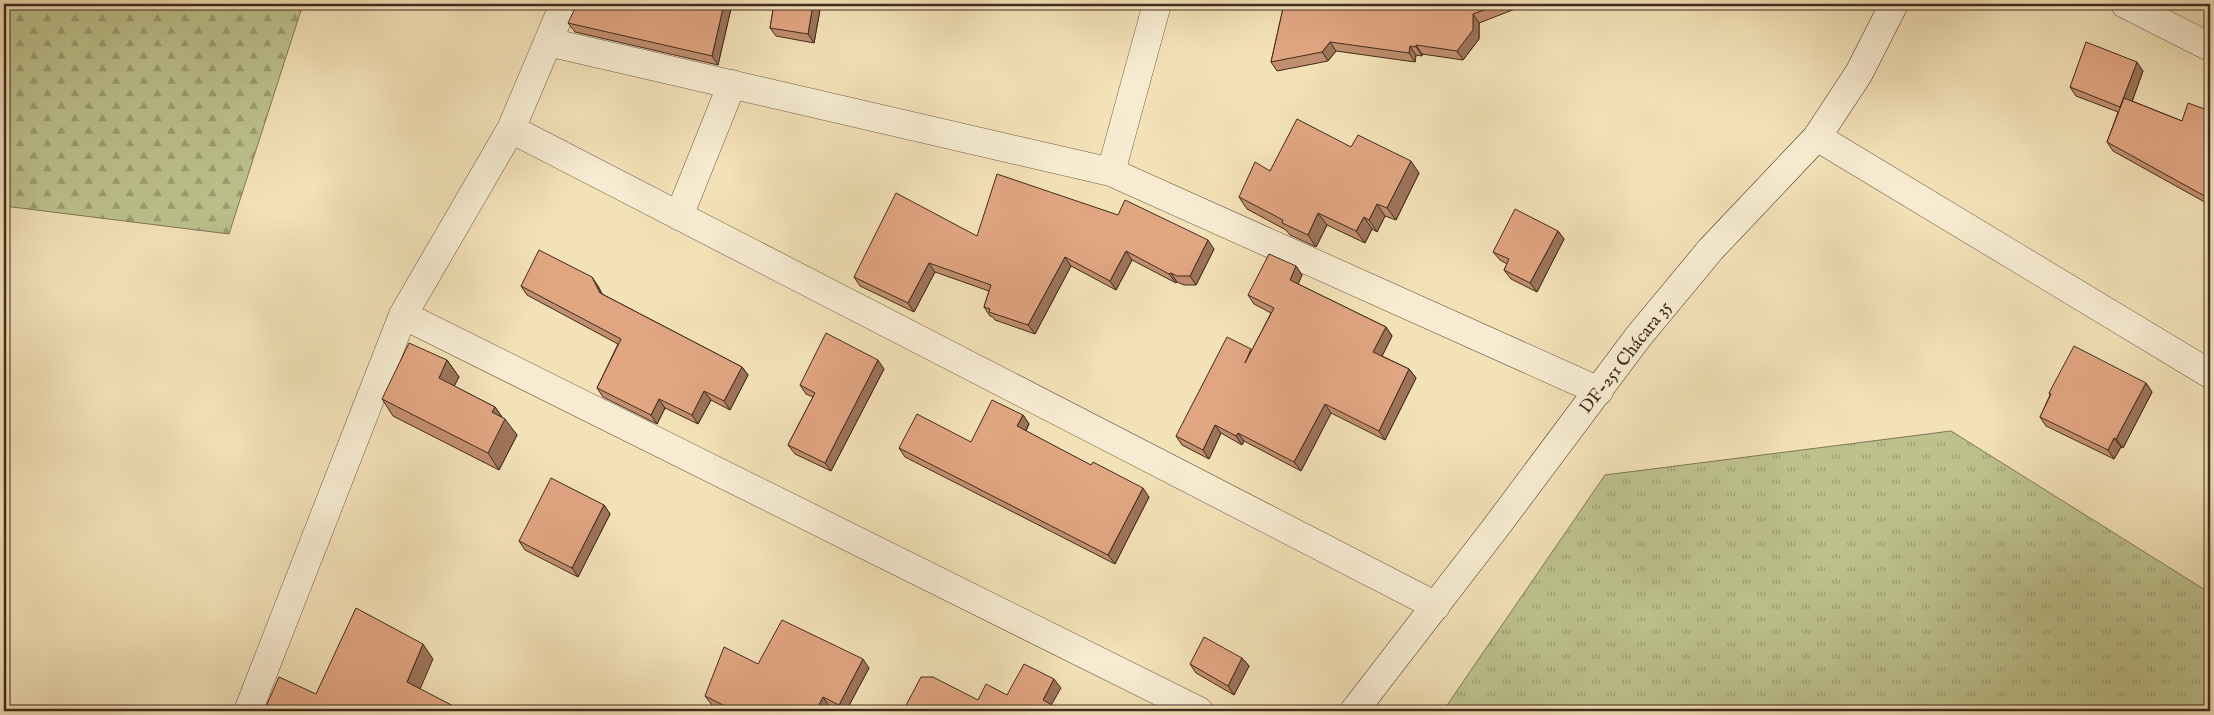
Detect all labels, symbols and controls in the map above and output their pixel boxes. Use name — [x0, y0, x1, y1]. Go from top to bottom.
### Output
street label: DF-251 Chácara 35 — [1575, 297, 1678, 419]

